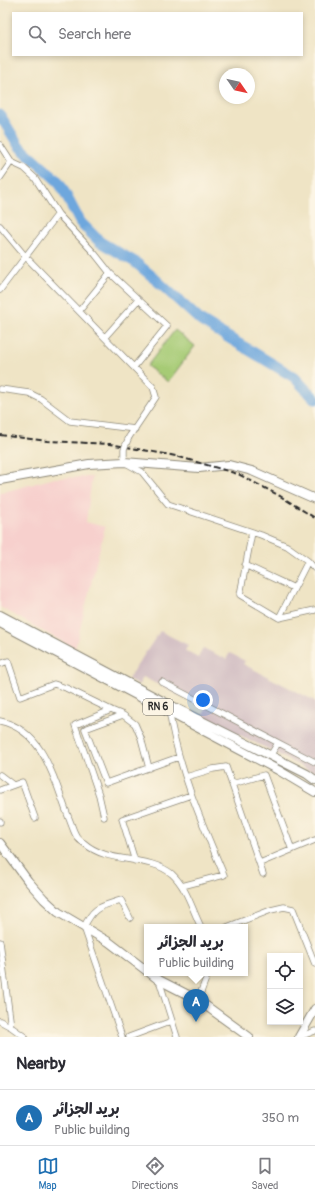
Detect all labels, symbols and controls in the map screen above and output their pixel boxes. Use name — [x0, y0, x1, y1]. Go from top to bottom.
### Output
search box — [12, 12, 303, 56]
icon: search — [26, 23, 48, 45]
text: Search here — [58, 25, 131, 44]
north arrow — [219, 68, 255, 104]
your location — [193, 690, 213, 710]
road number: RN 6 — [143, 699, 173, 715]
popup — [144, 924, 248, 976]
text: بريد الجزائر — [158, 933, 224, 952]
map controls — [267, 953, 303, 1025]
button: locate — [267, 953, 303, 989]
text: Public building — [158, 955, 234, 971]
pin: A — [183, 989, 209, 1022]
button: layers — [267, 989, 303, 1025]
text: Nearby — [16, 1053, 65, 1074]
text: بريد الجزائر — [54, 1100, 120, 1119]
text: A — [25, 1110, 33, 1126]
text: 350 m — [261, 1110, 299, 1126]
text: Public building — [54, 1122, 130, 1138]
tab: Map — [37, 1155, 59, 1192]
tab: Directions — [132, 1155, 178, 1192]
tab: Saved — [251, 1155, 278, 1192]

